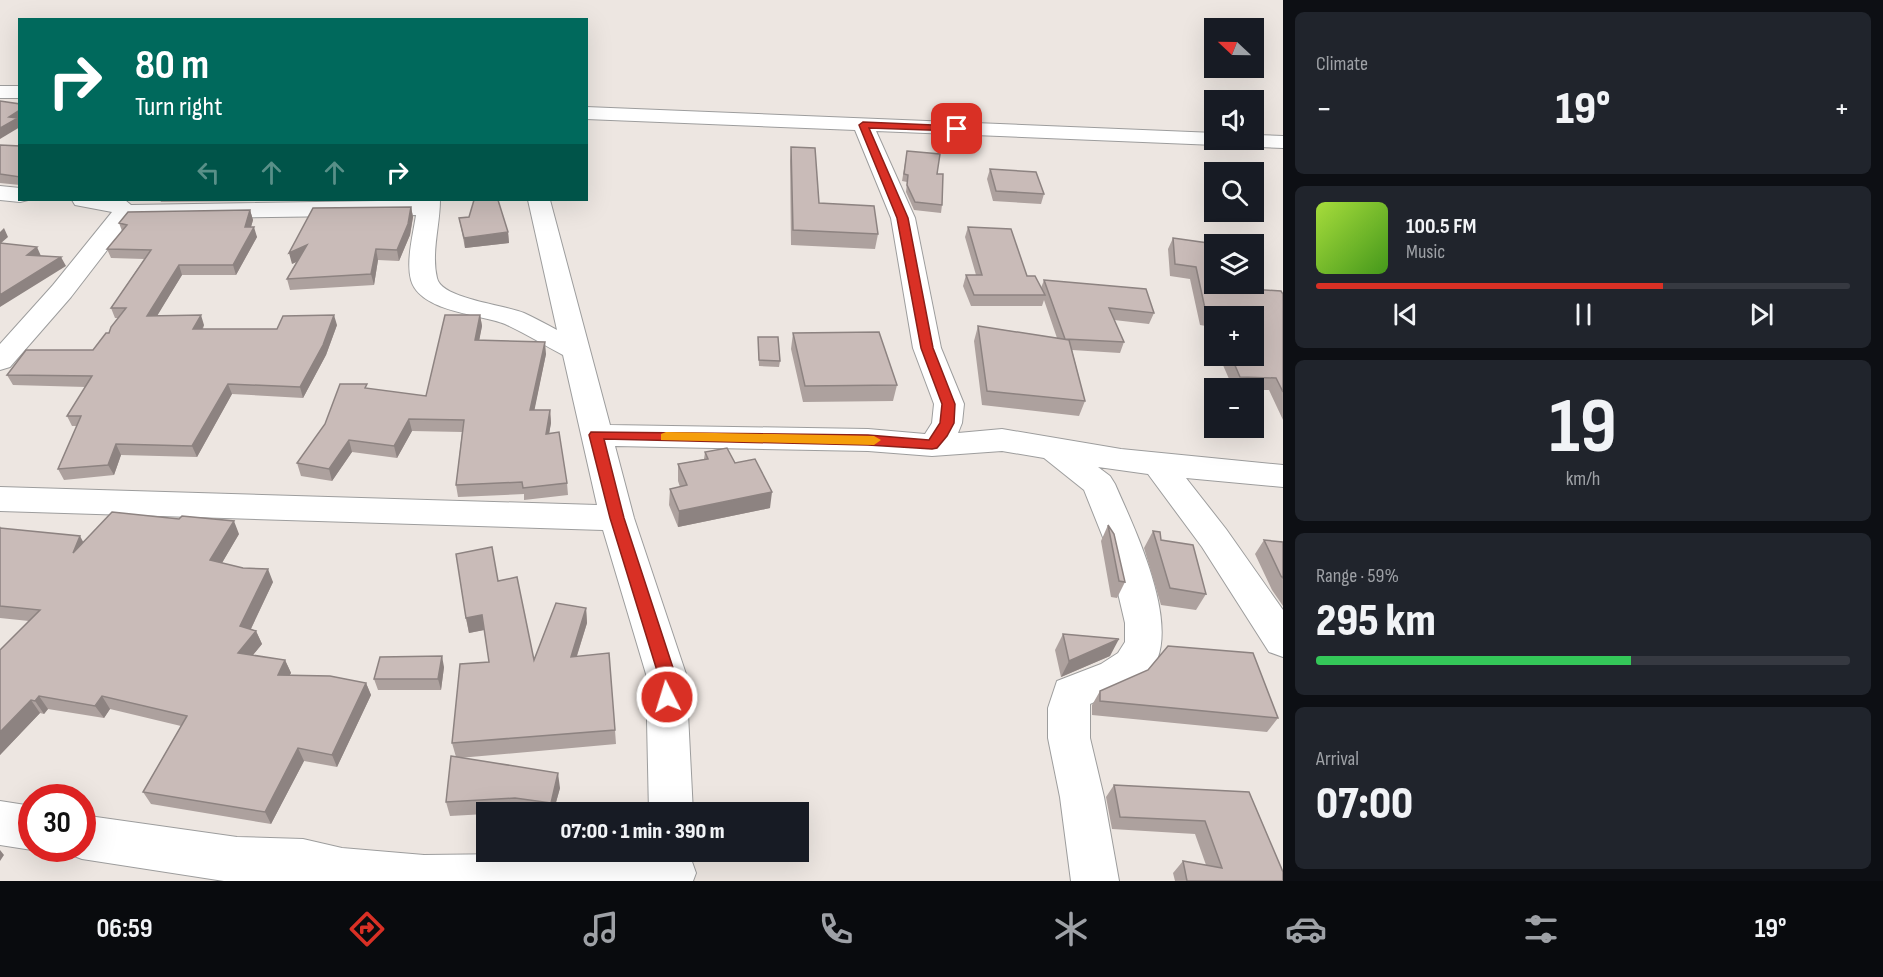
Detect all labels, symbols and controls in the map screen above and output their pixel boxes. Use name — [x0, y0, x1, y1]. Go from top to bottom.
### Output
north arrow — [1204, 18, 1264, 78]
map controls — [1204, 18, 1264, 438]
text: 80 m — [135, 40, 209, 91]
icon: right — [36, 42, 114, 120]
text: Climate — [1316, 52, 1368, 76]
text: 19° — [1556, 82, 1610, 137]
text: − — [1316, 89, 1332, 129]
text: + — [1834, 89, 1850, 129]
button: sound — [1204, 90, 1264, 150]
text: Turn right — [135, 91, 222, 123]
pin — [931, 103, 982, 154]
icon: arrive — [940, 112, 973, 145]
icon: left — [192, 156, 225, 189]
icon: ahead — [255, 156, 288, 189]
icon: ahead — [318, 156, 351, 189]
icon: right — [381, 156, 414, 189]
button: search — [1204, 162, 1264, 222]
text: 100.5 FM — [1406, 213, 1476, 240]
button: layers — [1204, 234, 1264, 294]
text: Music — [1406, 240, 1445, 264]
icon: previous — [1389, 298, 1422, 331]
icon: pause — [1567, 298, 1600, 331]
icon: next — [1745, 298, 1778, 331]
button: + — [1204, 306, 1264, 366]
button: − — [1204, 378, 1264, 438]
text: 19 — [1549, 381, 1617, 474]
text: km/h — [1566, 467, 1600, 491]
text: Range · 59% — [1316, 564, 1399, 588]
text: 295 km — [1316, 594, 1436, 649]
position arrow — [635, 665, 699, 729]
text: Arrival — [1316, 747, 1359, 771]
text: 07:00 — [1316, 777, 1413, 832]
speed limit sign: 30 — [18, 784, 96, 862]
text: 07:00 · 1 min · 390 m — [561, 818, 725, 845]
icon: directions — [346, 908, 388, 950]
icon: music — [580, 908, 622, 950]
icon: phone — [815, 908, 857, 950]
icon: climate — [1050, 908, 1092, 950]
icon: car — [1285, 908, 1327, 950]
icon: filters — [1520, 908, 1562, 950]
text: 06:59 — [96, 913, 153, 945]
text: 19° — [1755, 913, 1787, 945]

